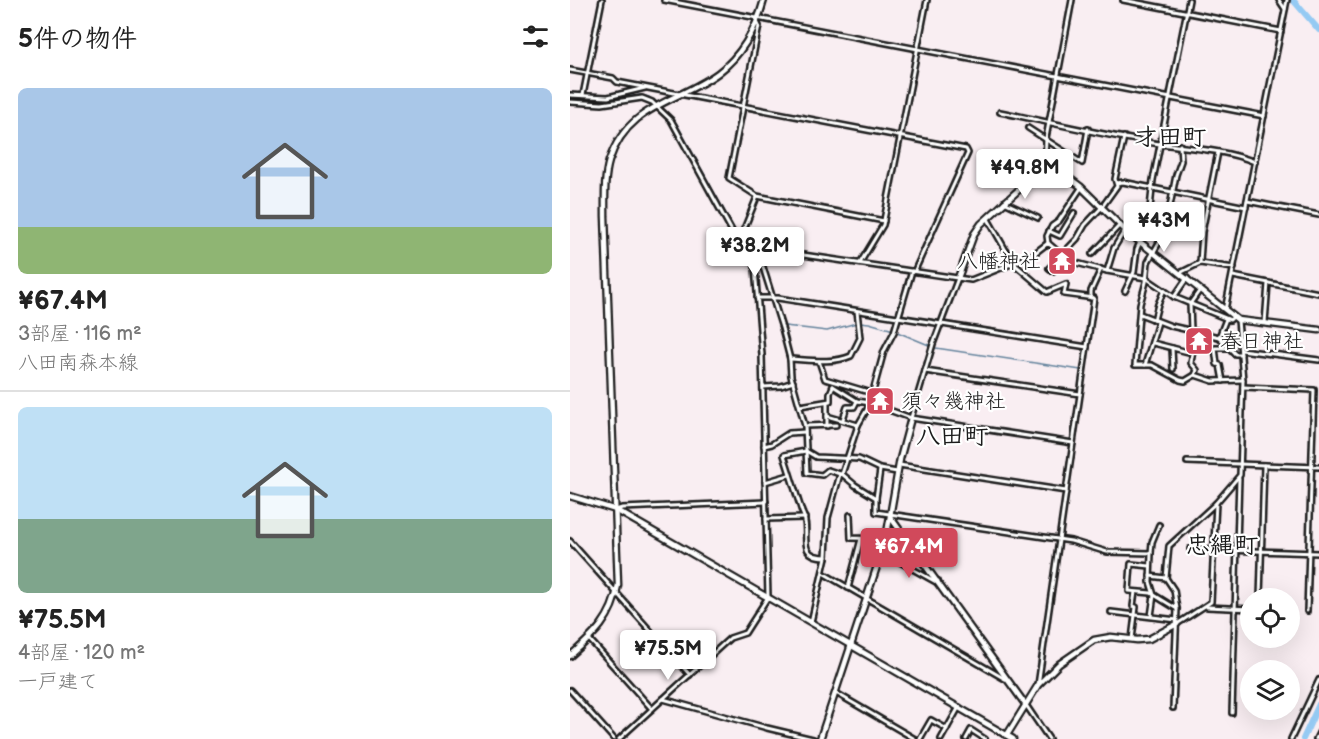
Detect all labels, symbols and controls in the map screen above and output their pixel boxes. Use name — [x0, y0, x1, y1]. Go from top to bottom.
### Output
icon: filters — [519, 20, 552, 53]
text: 5件の物件 — [18, 24, 137, 55]
district label: 才田町 — [1134, 123, 1206, 152]
icon: home — [231, 127, 339, 235]
pin: ¥49.8M — [976, 149, 1074, 200]
text: ¥49.8M — [990, 156, 1060, 180]
pin: ¥43M — [1128, 202, 1200, 253]
text: ¥43M — [1138, 209, 1191, 233]
pin: ¥38.2M — [706, 227, 804, 278]
text: ¥38.2M — [720, 234, 790, 258]
temple icon: 八幡神社 — [1046, 245, 1078, 277]
place label: 八幡神社 — [957, 249, 1041, 274]
text: ¥67.4M — [18, 286, 108, 317]
text: 3部屋 · 116 m² — [18, 322, 142, 346]
temple icon: 春日神社 — [1183, 325, 1215, 357]
place label: 春日神社 — [1220, 329, 1304, 354]
text: 八田南森本線 — [18, 351, 138, 375]
temple icon: 須々幾神社 — [864, 385, 896, 417]
place label: 須々幾神社 — [901, 389, 1006, 414]
district label: 八田町 — [916, 422, 988, 451]
icon: home — [231, 446, 339, 554]
pin: ¥67.4M — [860, 528, 958, 579]
district label: 忠縄町 — [1186, 531, 1258, 560]
text: ¥67.4M — [875, 535, 943, 559]
map controls — [1240, 588, 1300, 720]
button: locate — [1240, 588, 1300, 648]
text: ¥75.5M — [18, 605, 106, 636]
pin: ¥75.5M — [619, 630, 717, 681]
text: ¥75.5M — [634, 637, 702, 661]
text: 4部屋 · 120 m² — [18, 641, 145, 665]
button: layers — [1240, 660, 1300, 720]
text: 一戸建て — [18, 670, 98, 694]

